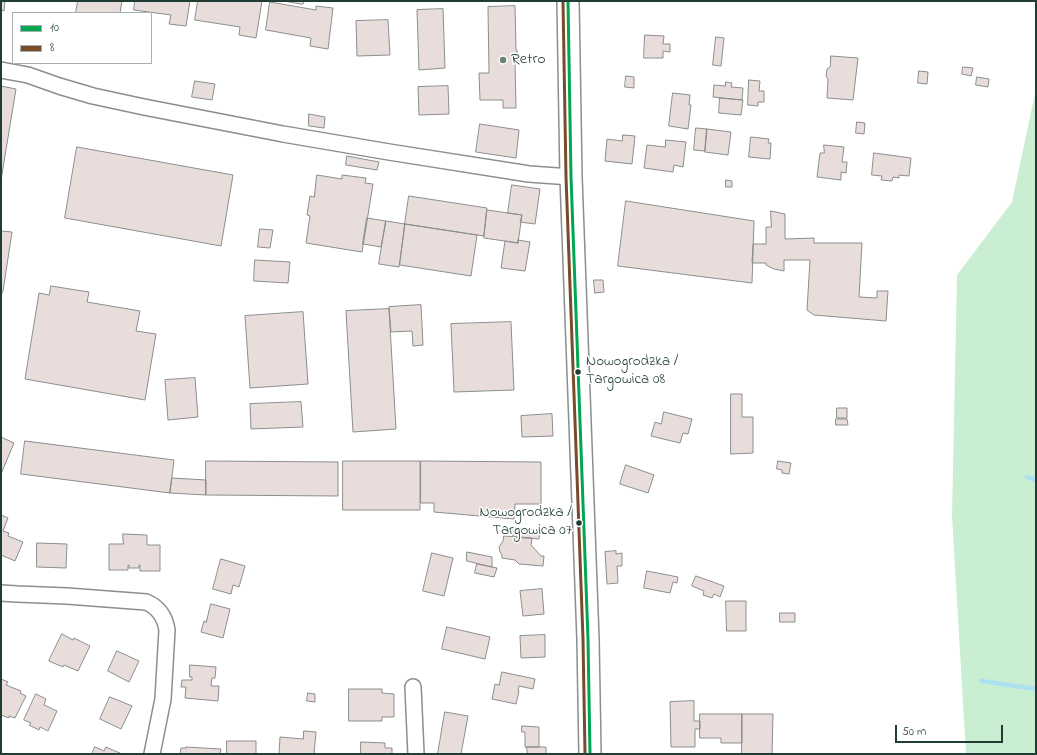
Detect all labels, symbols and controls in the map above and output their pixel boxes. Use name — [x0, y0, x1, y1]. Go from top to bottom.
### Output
legend — [12, 12, 152, 64]
text: 10 — [50, 19, 59, 37]
text: 8 — [50, 39, 55, 57]
place label: Retro — [511, 50, 546, 70]
marker: Retro — [498, 55, 508, 65]
place label: Nowogrodzka / Targowica 08 — [586, 354, 678, 389]
marker: Nowogrodzka / Targowica 08 — [573, 367, 583, 377]
place label: Nowogrodzka / Targowica 07 — [480, 505, 572, 540]
marker: Nowogrodzka / Targowica 07 — [574, 518, 584, 528]
scale bar — [897, 717, 1005, 743]
text: 50 m — [902, 723, 926, 741]

